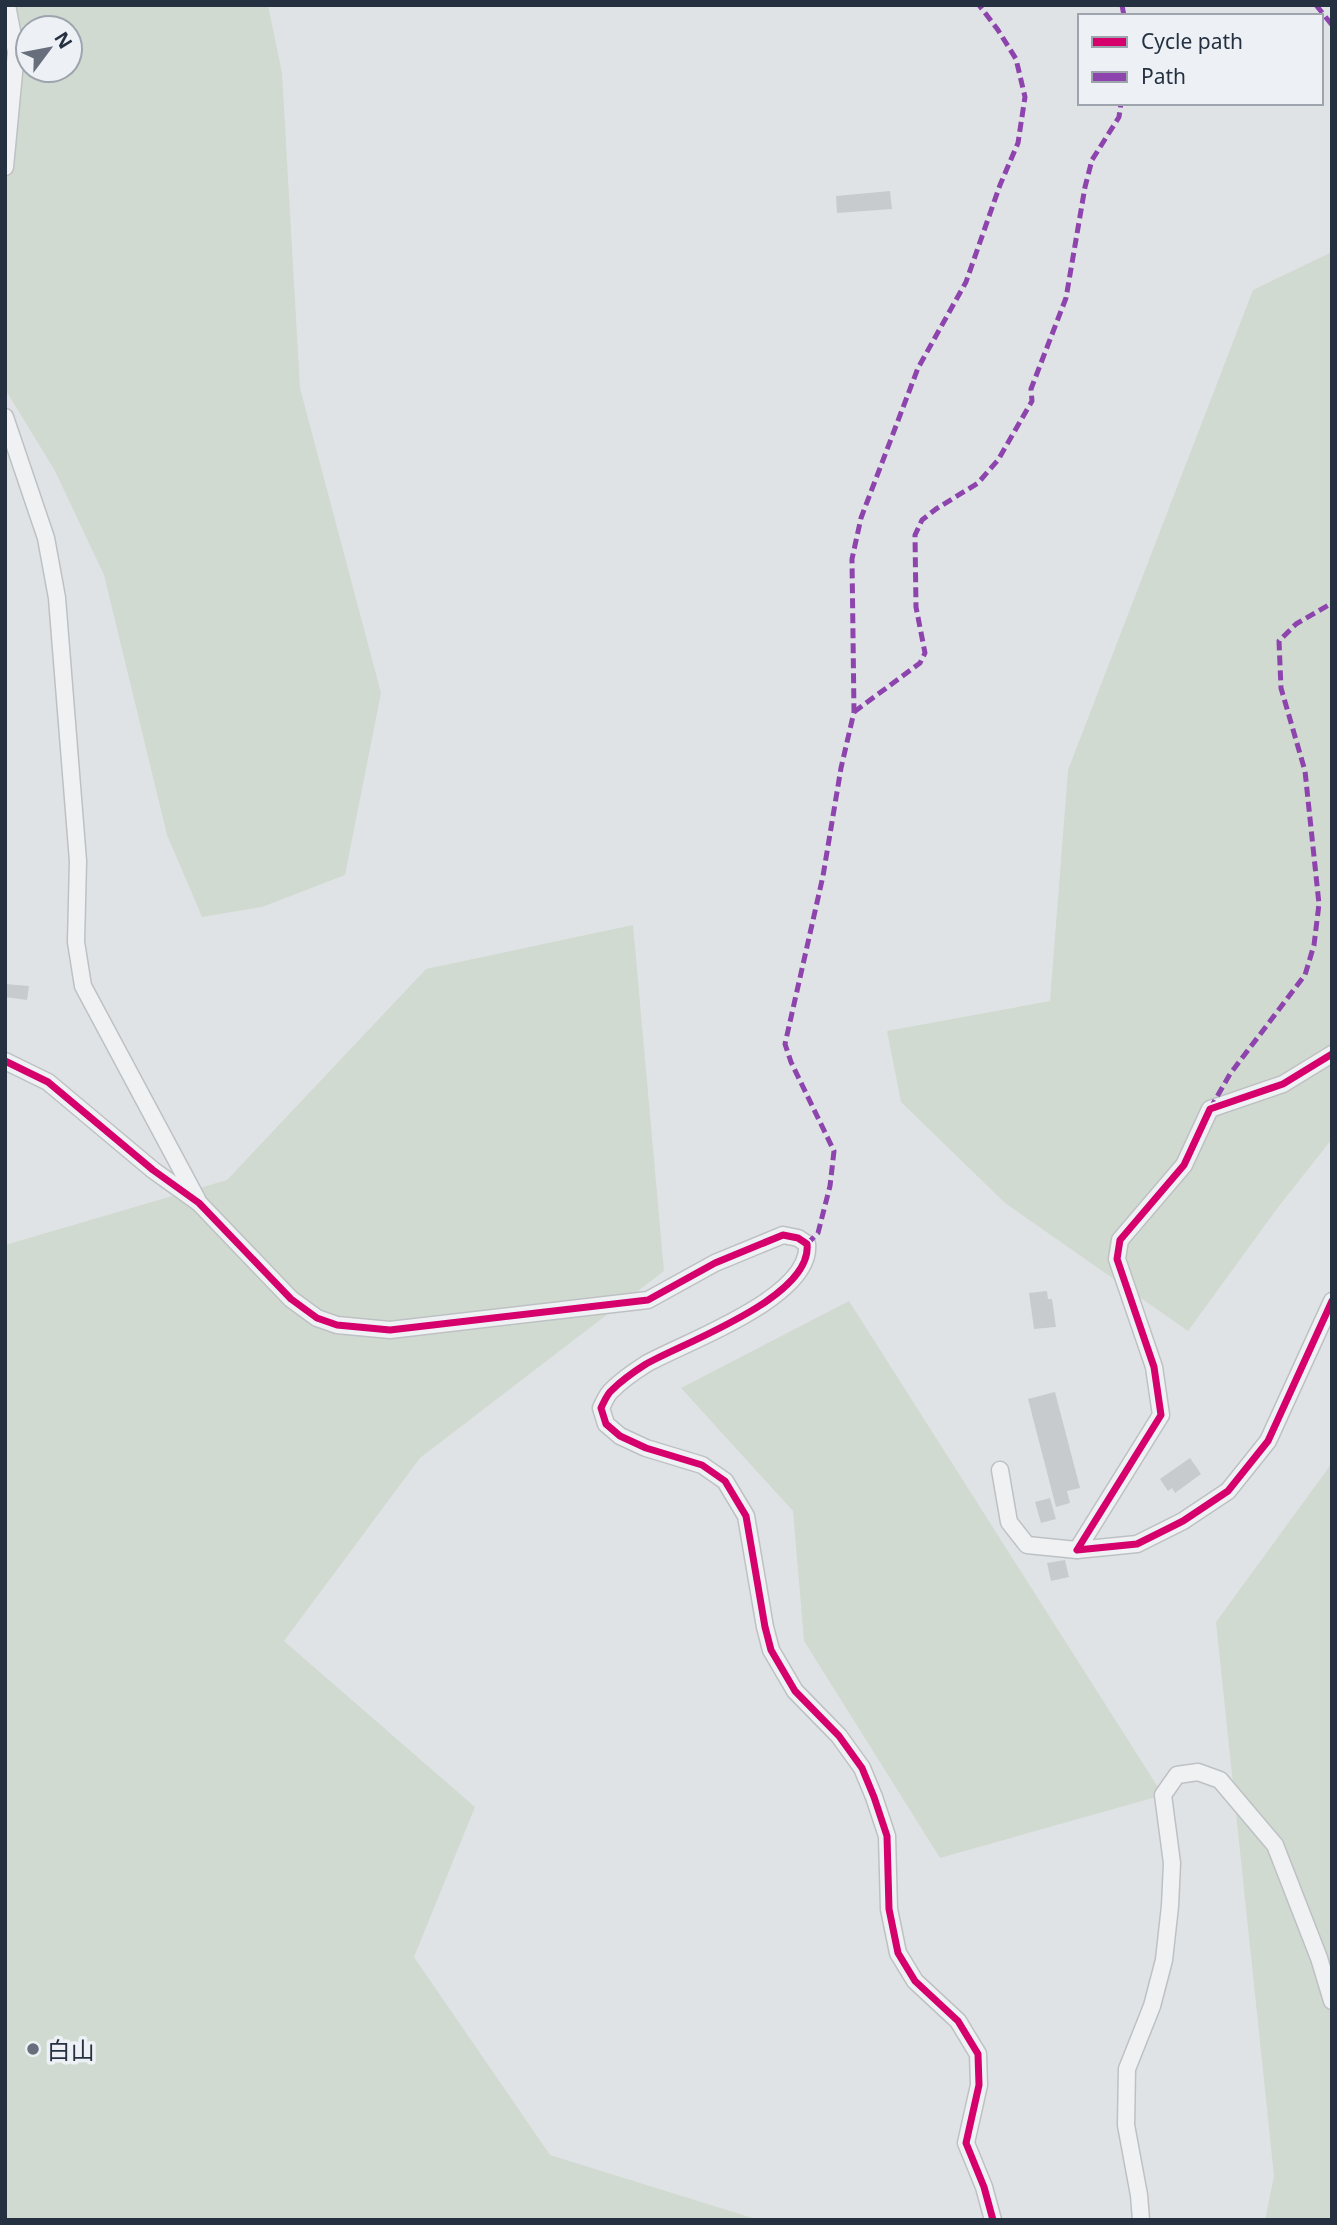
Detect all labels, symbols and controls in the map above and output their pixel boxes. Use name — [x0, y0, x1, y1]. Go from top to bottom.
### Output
north arrow — [14, 14, 84, 84]
legend — [1078, 14, 1323, 105]
text: N — [48, 27, 79, 53]
text: Cycle path — [1141, 27, 1243, 55]
text: Path — [1141, 62, 1186, 90]
place label: 白山 — [47, 2033, 95, 2066]
marker: 白山 — [25, 2041, 41, 2057]

